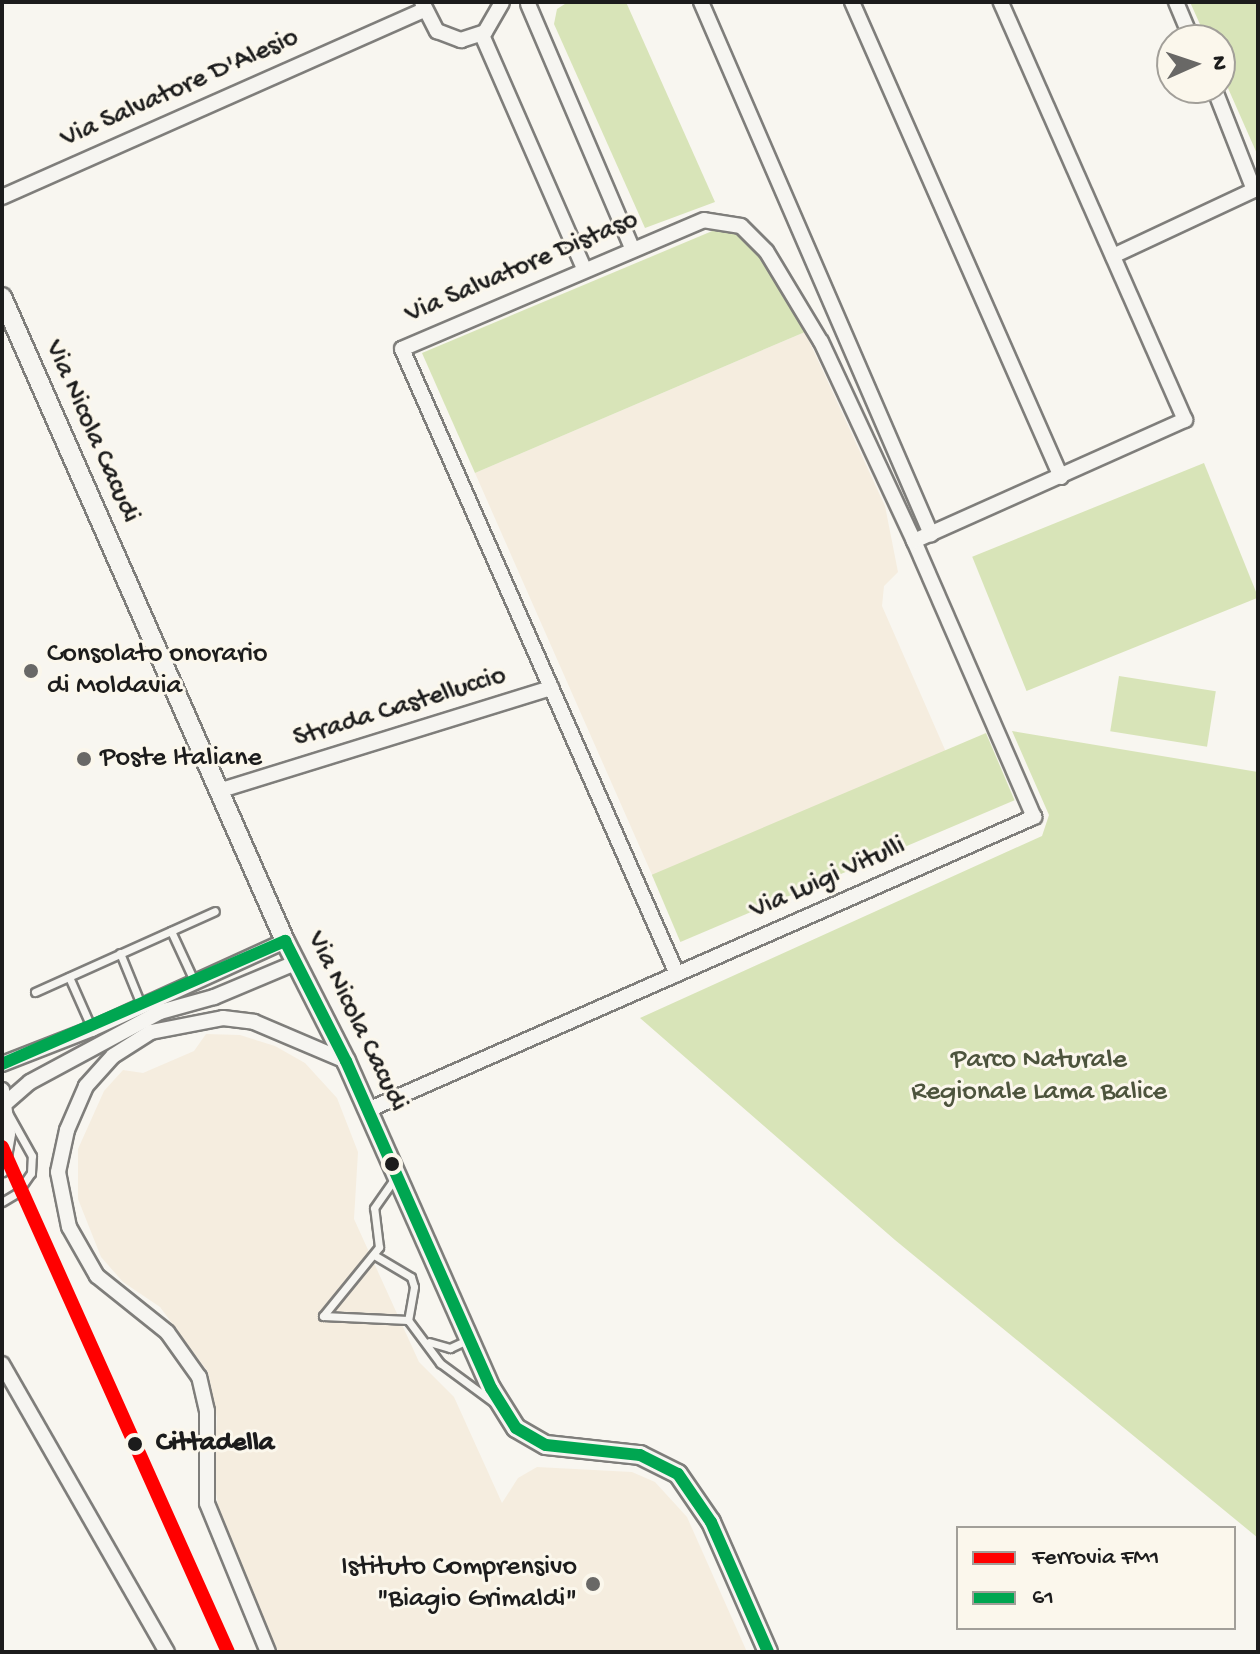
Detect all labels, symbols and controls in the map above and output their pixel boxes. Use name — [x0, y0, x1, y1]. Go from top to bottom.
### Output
street label: Via Salvatore D'Alesio — [56, 21, 304, 157]
north arrow — [1156, 24, 1236, 104]
text: N — [1205, 55, 1231, 71]
street label: Via Salvatore Distaso — [400, 204, 644, 332]
street label: Via Nicola Cacudi — [36, 335, 146, 529]
place label: Consolato onorario di Moldavia — [47, 638, 268, 704]
street label: Strada Castelluccio — [290, 660, 510, 756]
marker: Consolato onorario di Moldavia — [22, 662, 40, 680]
place label: Poste Italiane — [100, 742, 262, 776]
marker: Poste Italiane — [75, 750, 93, 768]
street label: Via Luigi Vitulli — [745, 830, 911, 928]
street label: Via Nicola Cacudi — [298, 926, 414, 1118]
park label: Parco Naturale Regionale Lama Balice — [911, 1044, 1167, 1110]
unlabelled marker — [384, 1156, 400, 1172]
place label: Cittadella — [156, 1427, 274, 1461]
marker: Cittadella — [121, 1430, 149, 1458]
legend — [956, 1526, 1236, 1630]
text: Ferrovia FM1 — [1032, 1544, 1160, 1573]
place label: Istituto Comprensivo "Biagio Grimaldi" — [341, 1551, 577, 1617]
marker: Istituto Comprensivo "Biagio Grimaldi" — [584, 1575, 602, 1593]
text: 61 — [1032, 1584, 1054, 1613]

